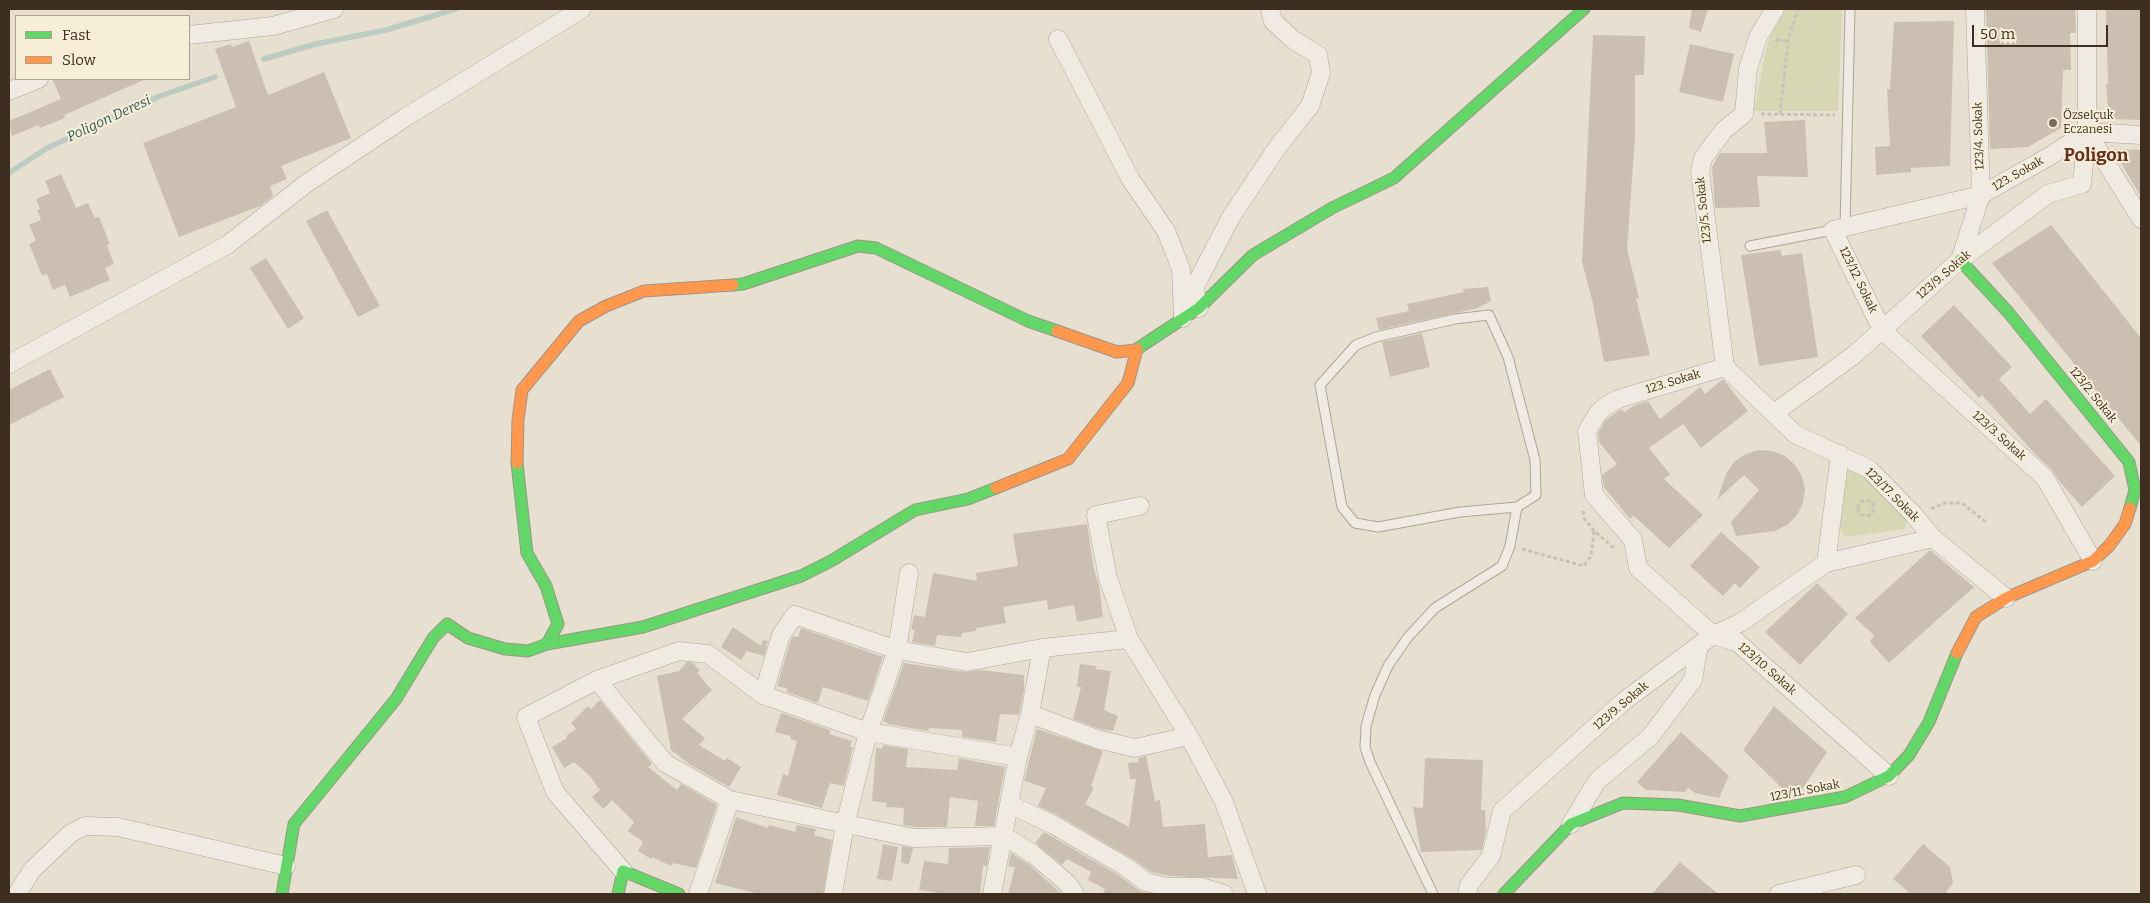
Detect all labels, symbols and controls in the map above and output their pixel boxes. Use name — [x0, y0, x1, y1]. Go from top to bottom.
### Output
legend — [15, 15, 190, 80]
scale bar — [1975, 15, 2111, 47]
text: 50 m — [1980, 25, 2015, 43]
text: Fast — [62, 26, 91, 44]
text: Slow — [62, 51, 96, 69]
water label: Poligon Deresi — [64, 92, 154, 146]
street label: 123/4. Sokak — [1971, 102, 1987, 170]
place label: Özselçuk Eczanesi — [2063, 109, 2114, 137]
marker: Özselçuk Eczanesi — [2047, 117, 2059, 129]
district label: Poligon — [2064, 145, 2128, 167]
street label: 123. Sokak — [1990, 154, 2046, 194]
street label: 123/5. Sokak — [1693, 176, 1715, 244]
street label: 123/12. Sokak — [1836, 244, 1880, 316]
street label: 123/9. Sokak — [1914, 248, 1974, 302]
street label: 123/2. Sokak — [2066, 364, 2120, 426]
street label: 123. Sokak — [1644, 367, 1702, 397]
street label: 123/3. Sokak — [1969, 408, 2029, 464]
street label: 123/17. Sokak — [1862, 465, 1922, 525]
street label: 123/10. Sokak — [1735, 640, 1799, 698]
street label: 123/9. Sokak — [1591, 679, 1651, 733]
street label: 123/11. Sokak — [1769, 777, 1841, 805]

